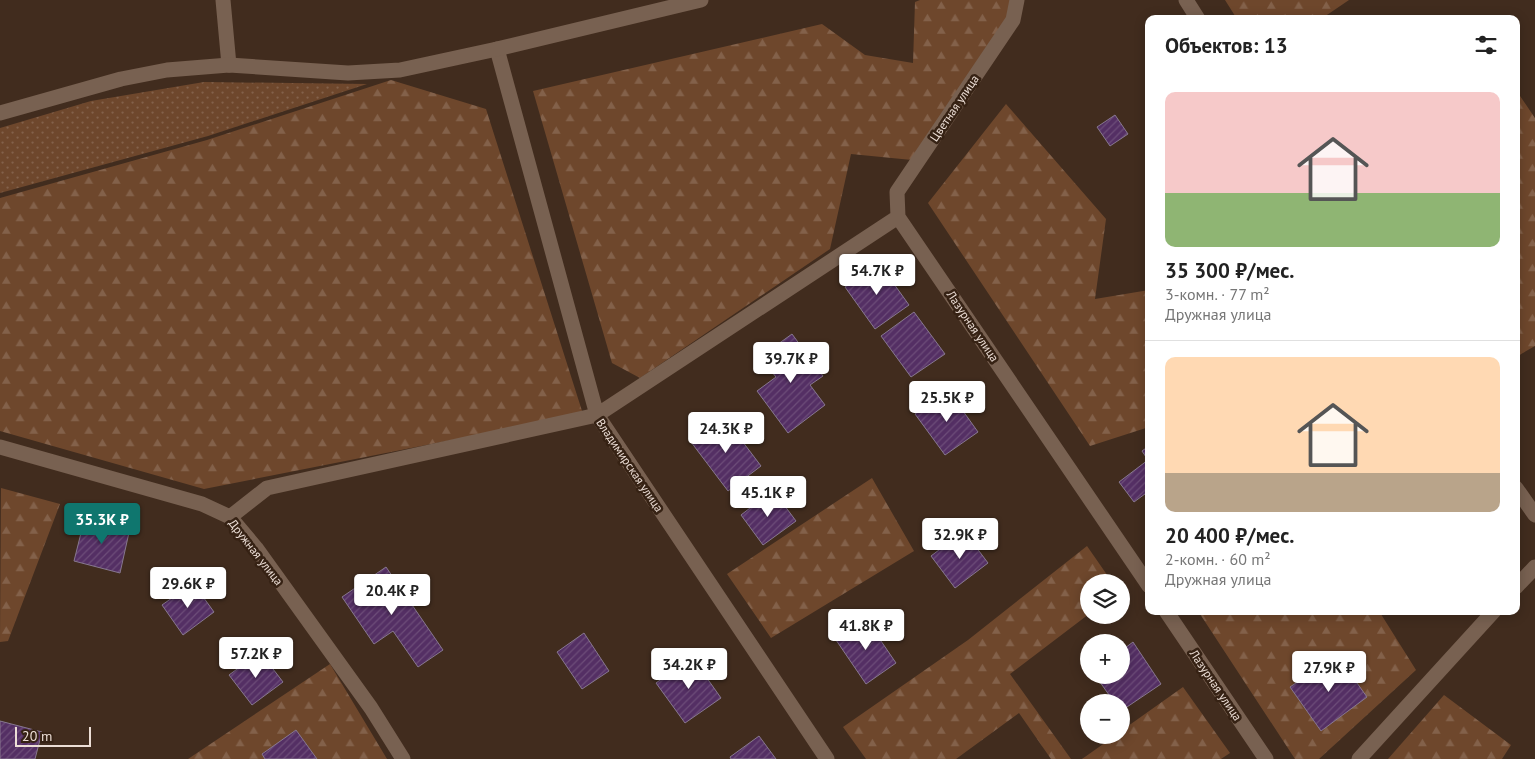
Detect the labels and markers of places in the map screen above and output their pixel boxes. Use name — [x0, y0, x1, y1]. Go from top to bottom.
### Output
pin: 54.7K ₽ — [831, 254, 923, 296]
pin: 39.7K ₽ — [745, 342, 837, 384]
pin: 25.5K ₽ — [901, 380, 993, 423]
pin: 24.3K ₽ — [680, 412, 772, 454]
pin: 45.1K ₽ — [722, 476, 814, 518]
pin: 35.3K ₽ — [56, 502, 148, 545]
pin: 32.9K ₽ — [914, 518, 1006, 560]
pin: 29.6K ₽ — [142, 566, 234, 609]
pin: 20.4K ₽ — [346, 574, 438, 616]
pin: 41.8K ₽ — [820, 608, 912, 651]
pin: 57.2K ₽ — [210, 636, 302, 679]
pin: 34.2K ₽ — [643, 648, 735, 690]
pin: 27.9K ₽ — [1283, 650, 1375, 693]

